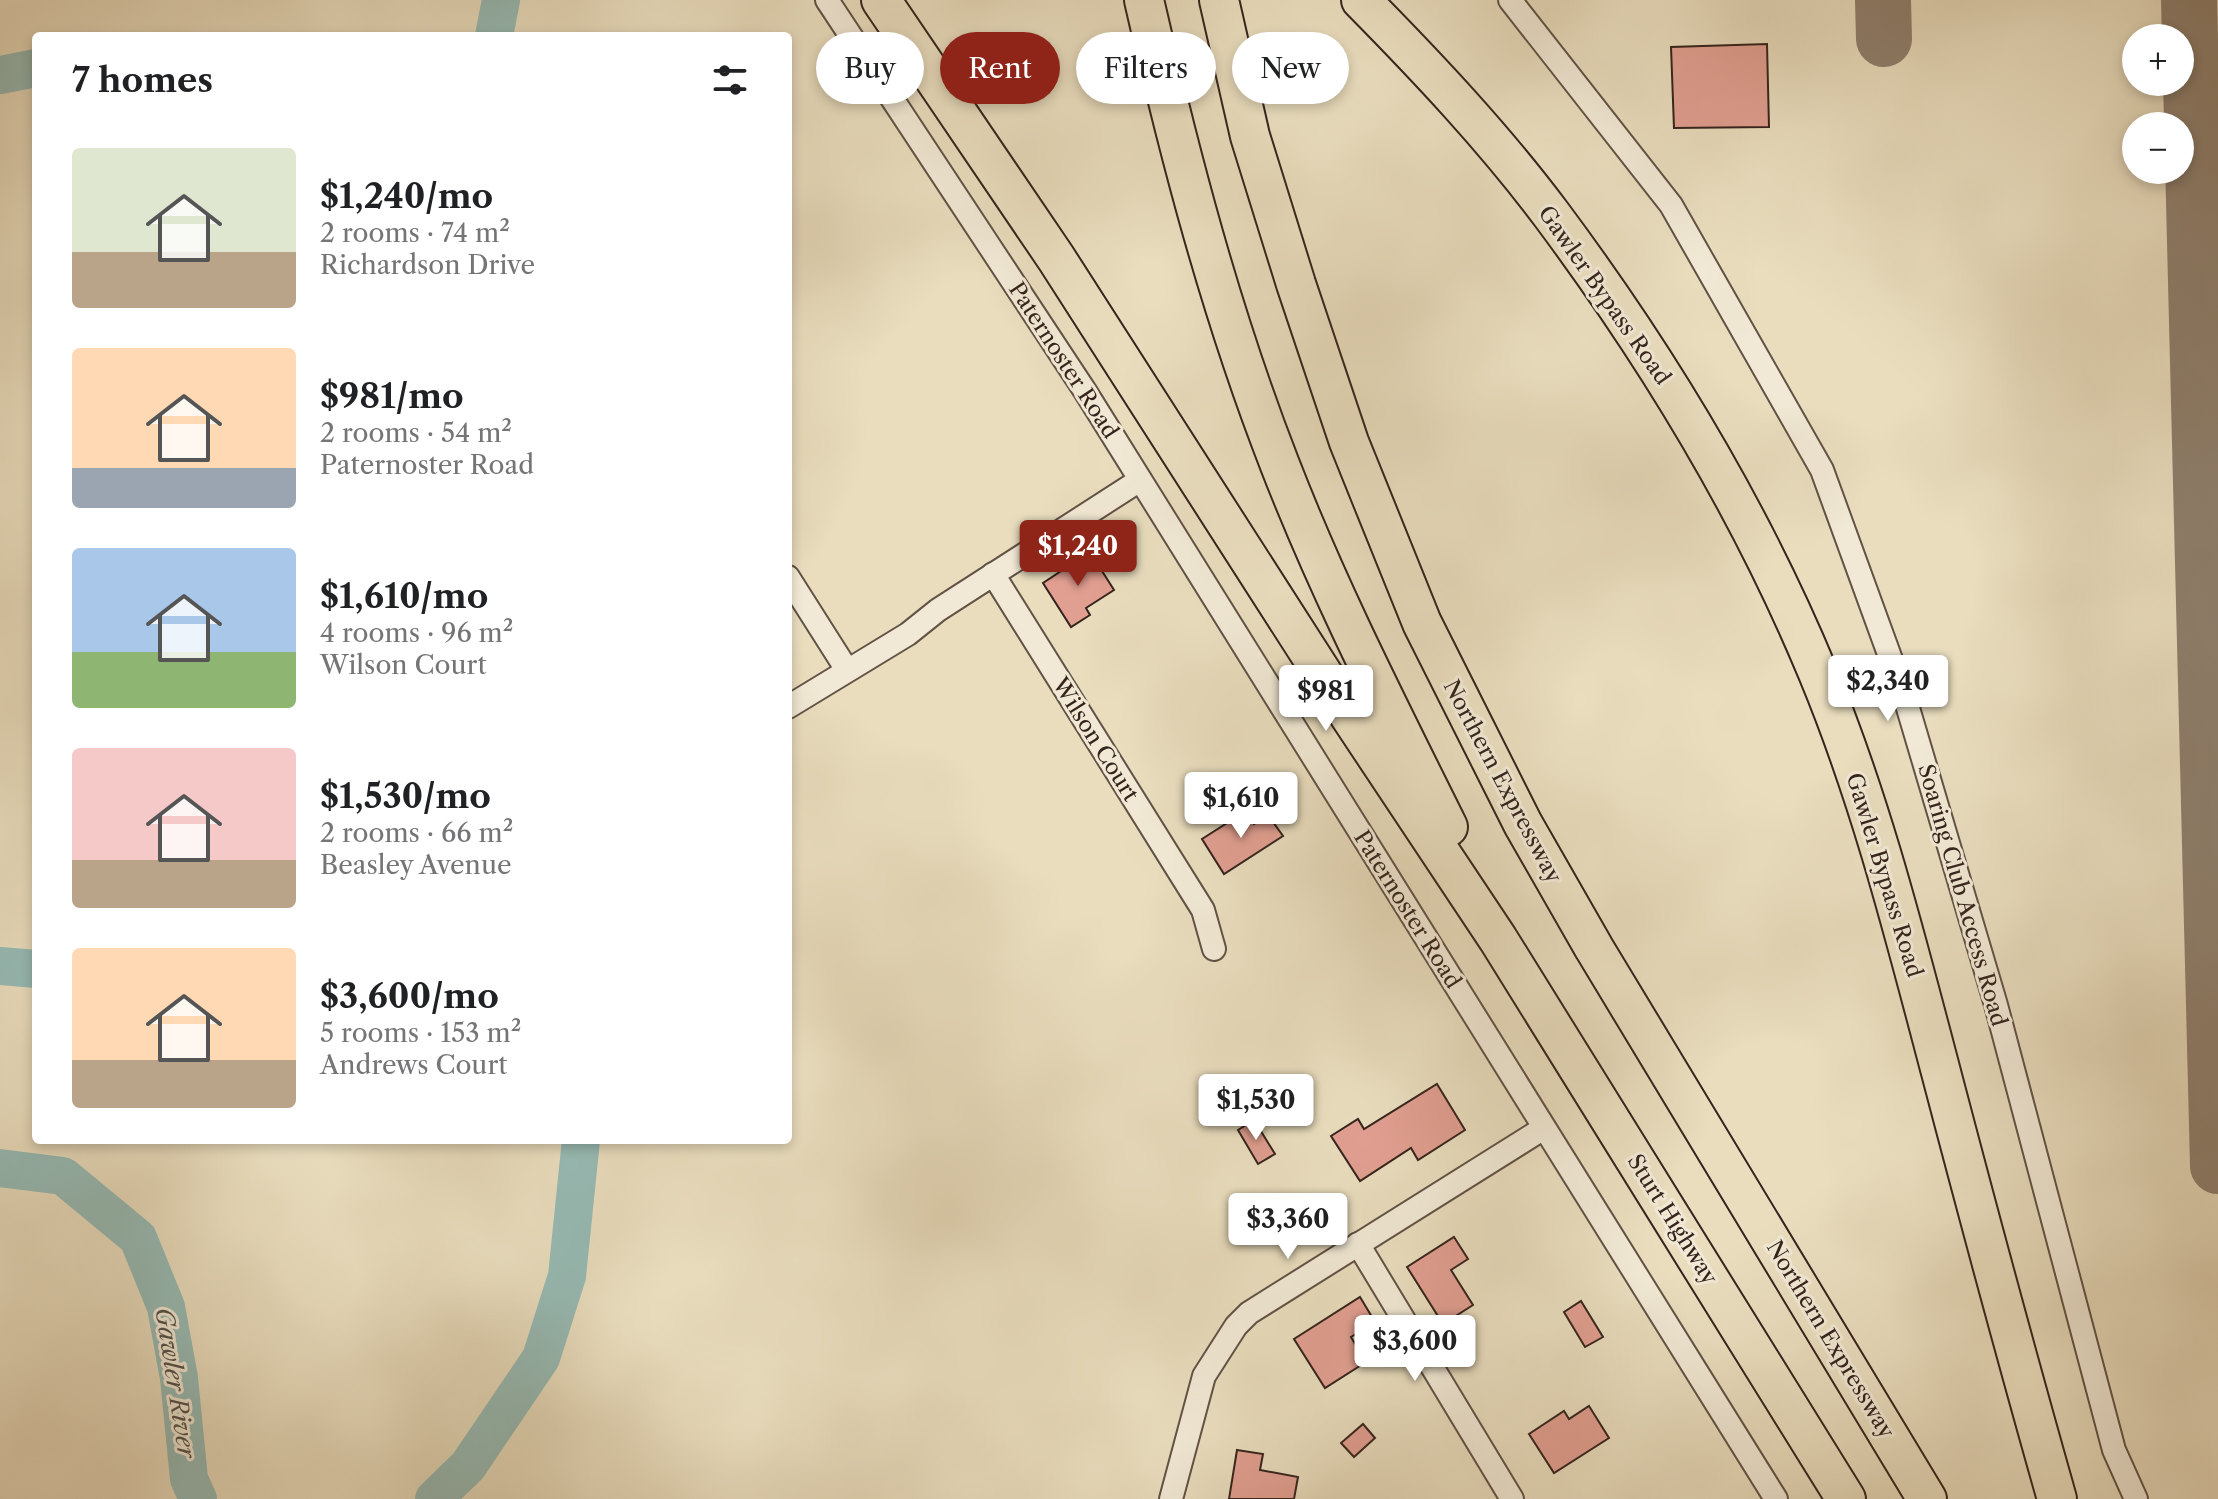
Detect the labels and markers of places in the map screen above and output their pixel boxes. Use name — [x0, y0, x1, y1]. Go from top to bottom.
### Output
pin: $1,240 — [1013, 520, 1143, 588]
pin: $2,340 — [1823, 655, 1953, 723]
pin: $981 — [1279, 665, 1373, 733]
pin: $1,610 — [1176, 772, 1306, 840]
pin: $1,530 — [1191, 1074, 1321, 1142]
pin: $3,360 — [1223, 1193, 1353, 1261]
pin: $3,600 — [1350, 1315, 1480, 1383]

